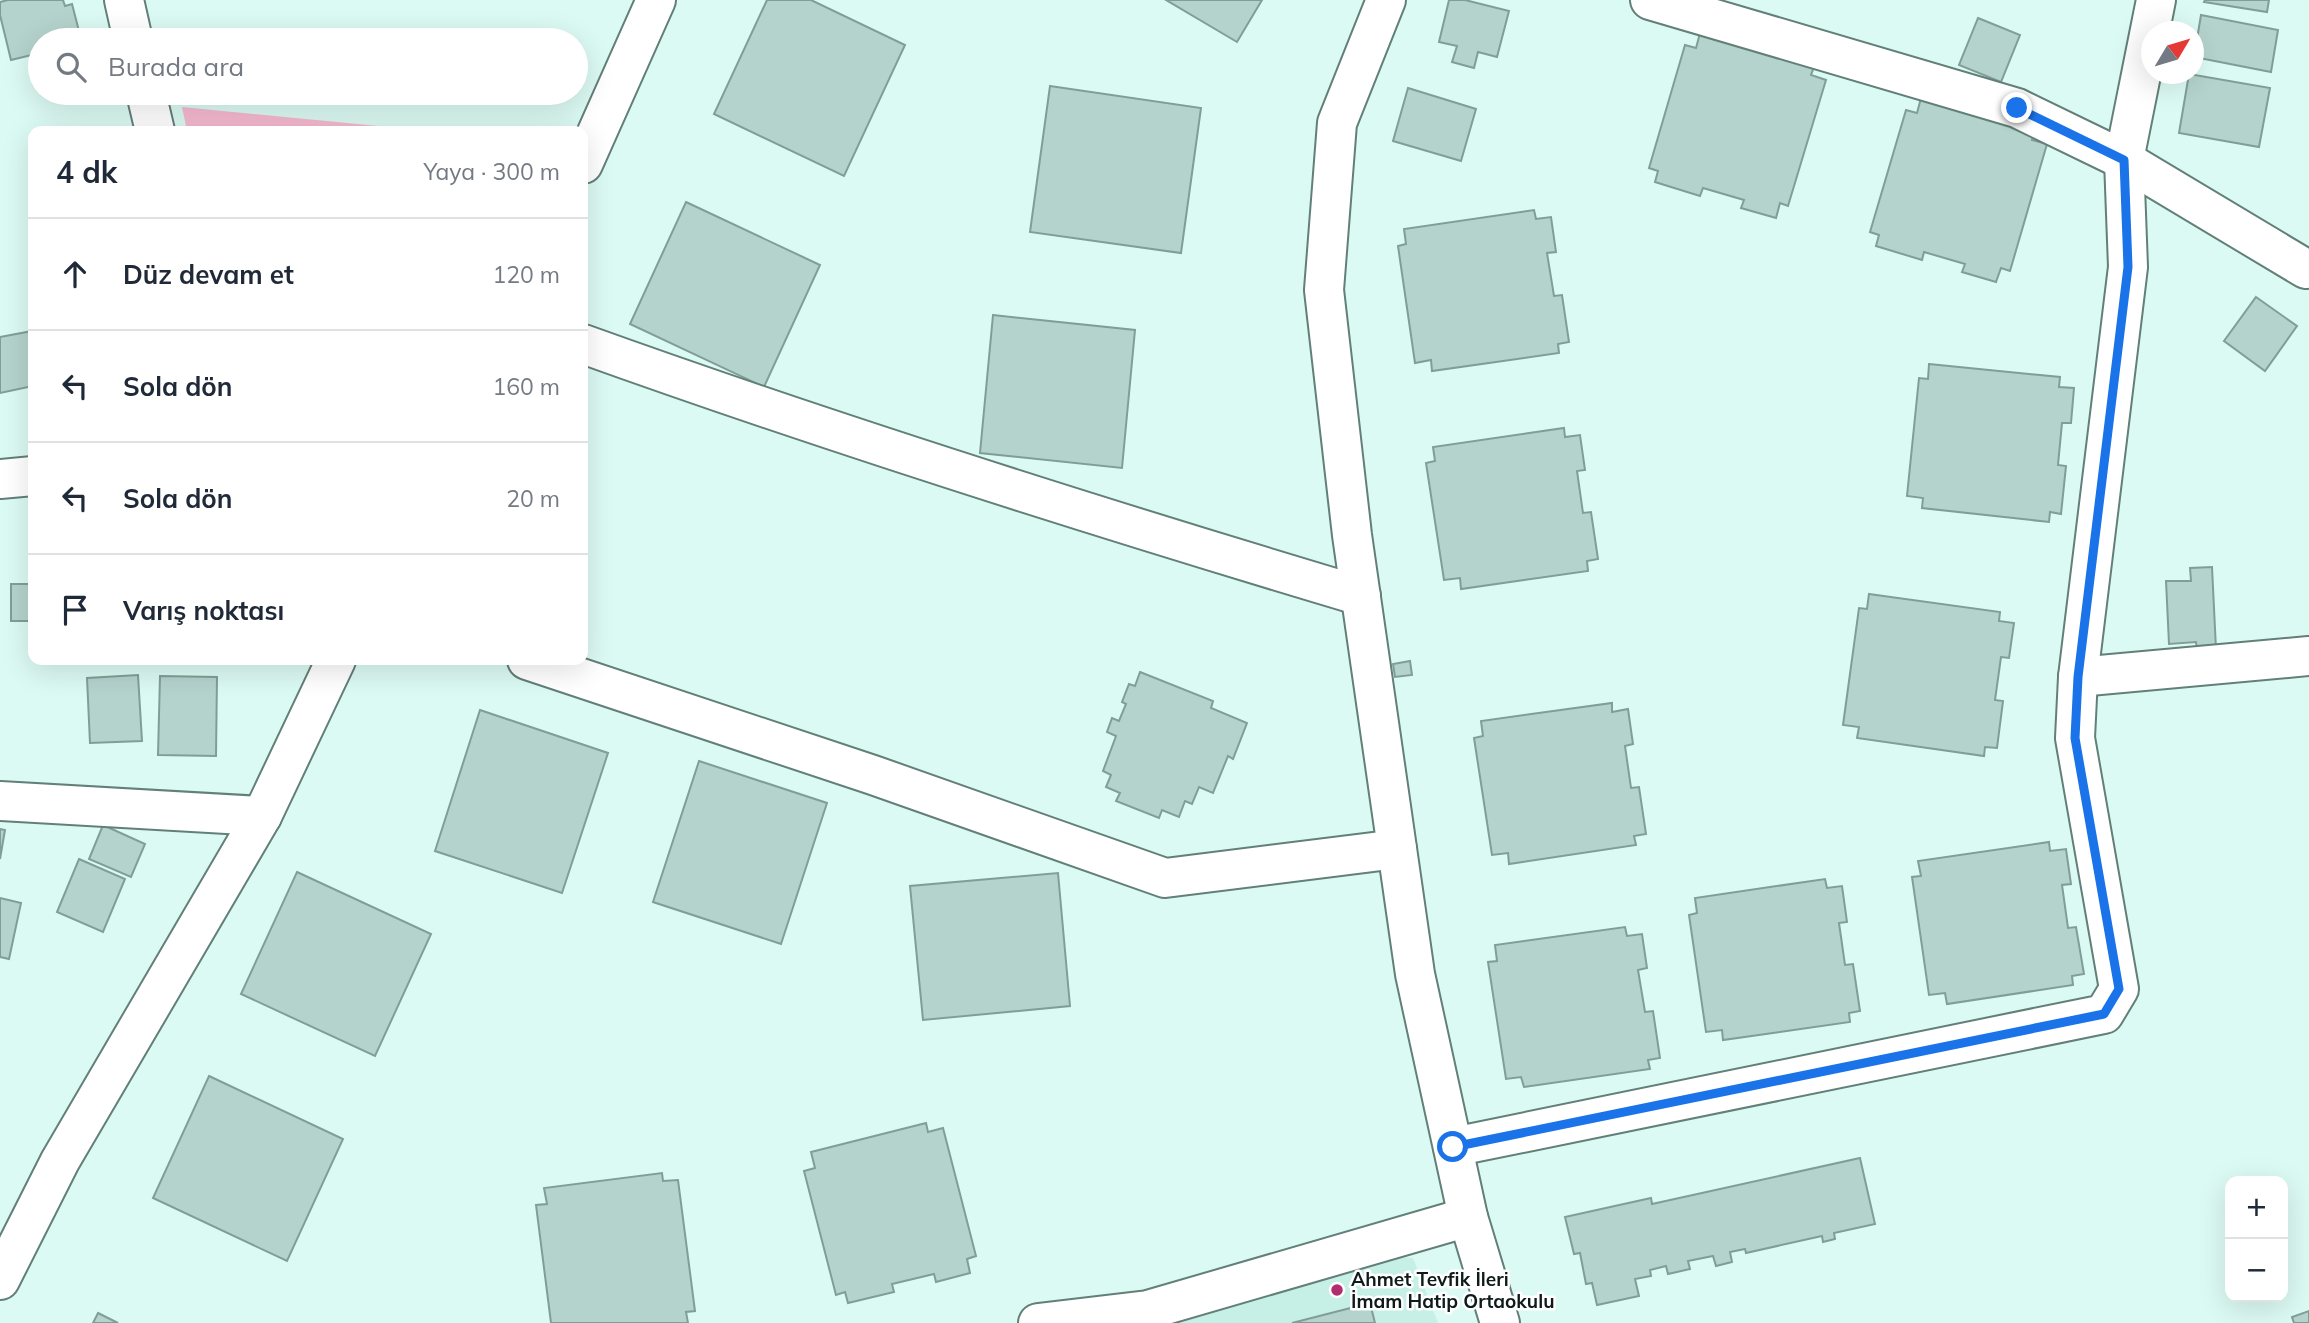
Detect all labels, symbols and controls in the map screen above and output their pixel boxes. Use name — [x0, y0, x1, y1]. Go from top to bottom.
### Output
north arrow — [2141, 21, 2204, 84]
search box — [28, 28, 588, 105]
icon: search — [52, 48, 90, 86]
text: Burada ara — [108, 50, 244, 83]
route end — [2001, 92, 2032, 123]
text: 4 dk — [56, 153, 117, 191]
text: Yaya · 300 m — [423, 157, 560, 186]
icon: ahead — [56, 255, 94, 293]
text: Düz devam et — [123, 258, 294, 291]
text: 120 m — [492, 260, 560, 289]
icon: left — [56, 367, 94, 405]
text: Sola dön — [123, 370, 232, 403]
text: 160 m — [492, 372, 560, 401]
icon: left — [56, 479, 94, 517]
text: Sola dön — [123, 482, 232, 515]
text: 20 m — [506, 484, 560, 513]
icon: arrive — [56, 591, 94, 629]
text: Varış noktası — [123, 594, 284, 627]
route start — [1437, 1131, 1468, 1162]
map controls — [2225, 1176, 2288, 1302]
button: + — [2225, 1176, 2288, 1239]
button: − — [2225, 1239, 2288, 1302]
place label: Ahmet Tevfik İleri İmam Hatip Ortaokulu — [1351, 1267, 1554, 1313]
marker: Ahmet Tevfik İleri İmam Hatip Ortaokulu — [1329, 1282, 1345, 1298]

